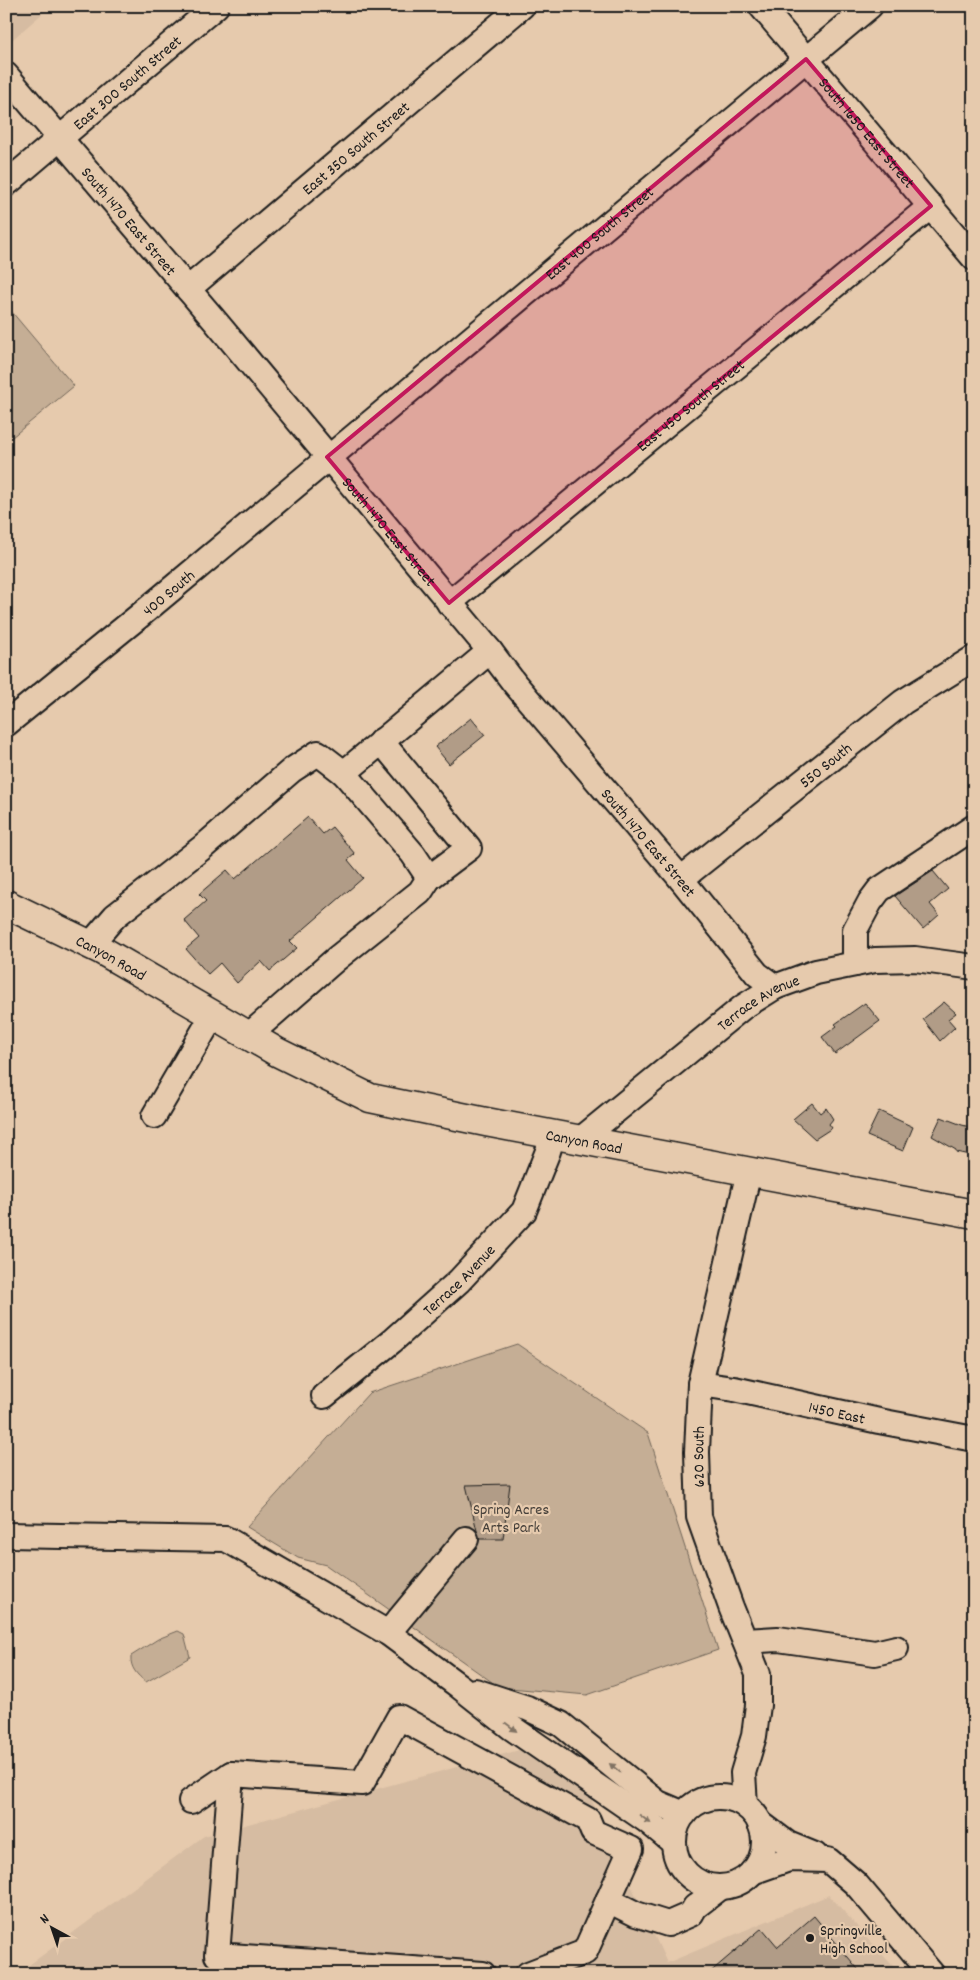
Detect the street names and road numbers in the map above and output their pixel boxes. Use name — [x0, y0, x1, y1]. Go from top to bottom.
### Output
street label: East 300 South Street — [69, 31, 188, 137]
street label: South 1650 East Street — [812, 73, 919, 194]
street label: East 350 South Street — [298, 97, 416, 202]
street label: South 1470 East Street — [75, 163, 181, 282]
street label: East 400 South Street — [541, 182, 660, 287]
street label: East 450 South Street — [632, 355, 751, 458]
street label: South 1470 East Street — [335, 473, 441, 592]
street label: 400 South — [138, 565, 201, 623]
street label: 550 South — [795, 738, 858, 794]
street label: South 1470 East Street — [594, 784, 700, 903]
street label: Canyon Road — [71, 930, 150, 988]
street label: Terrace Avenue — [713, 970, 803, 1038]
street label: Canyon Road — [543, 1124, 624, 1161]
street label: Terrace Avenue — [418, 1240, 502, 1322]
street label: 1450 East — [806, 1397, 867, 1432]
street label: 620 South — [688, 1426, 712, 1488]

